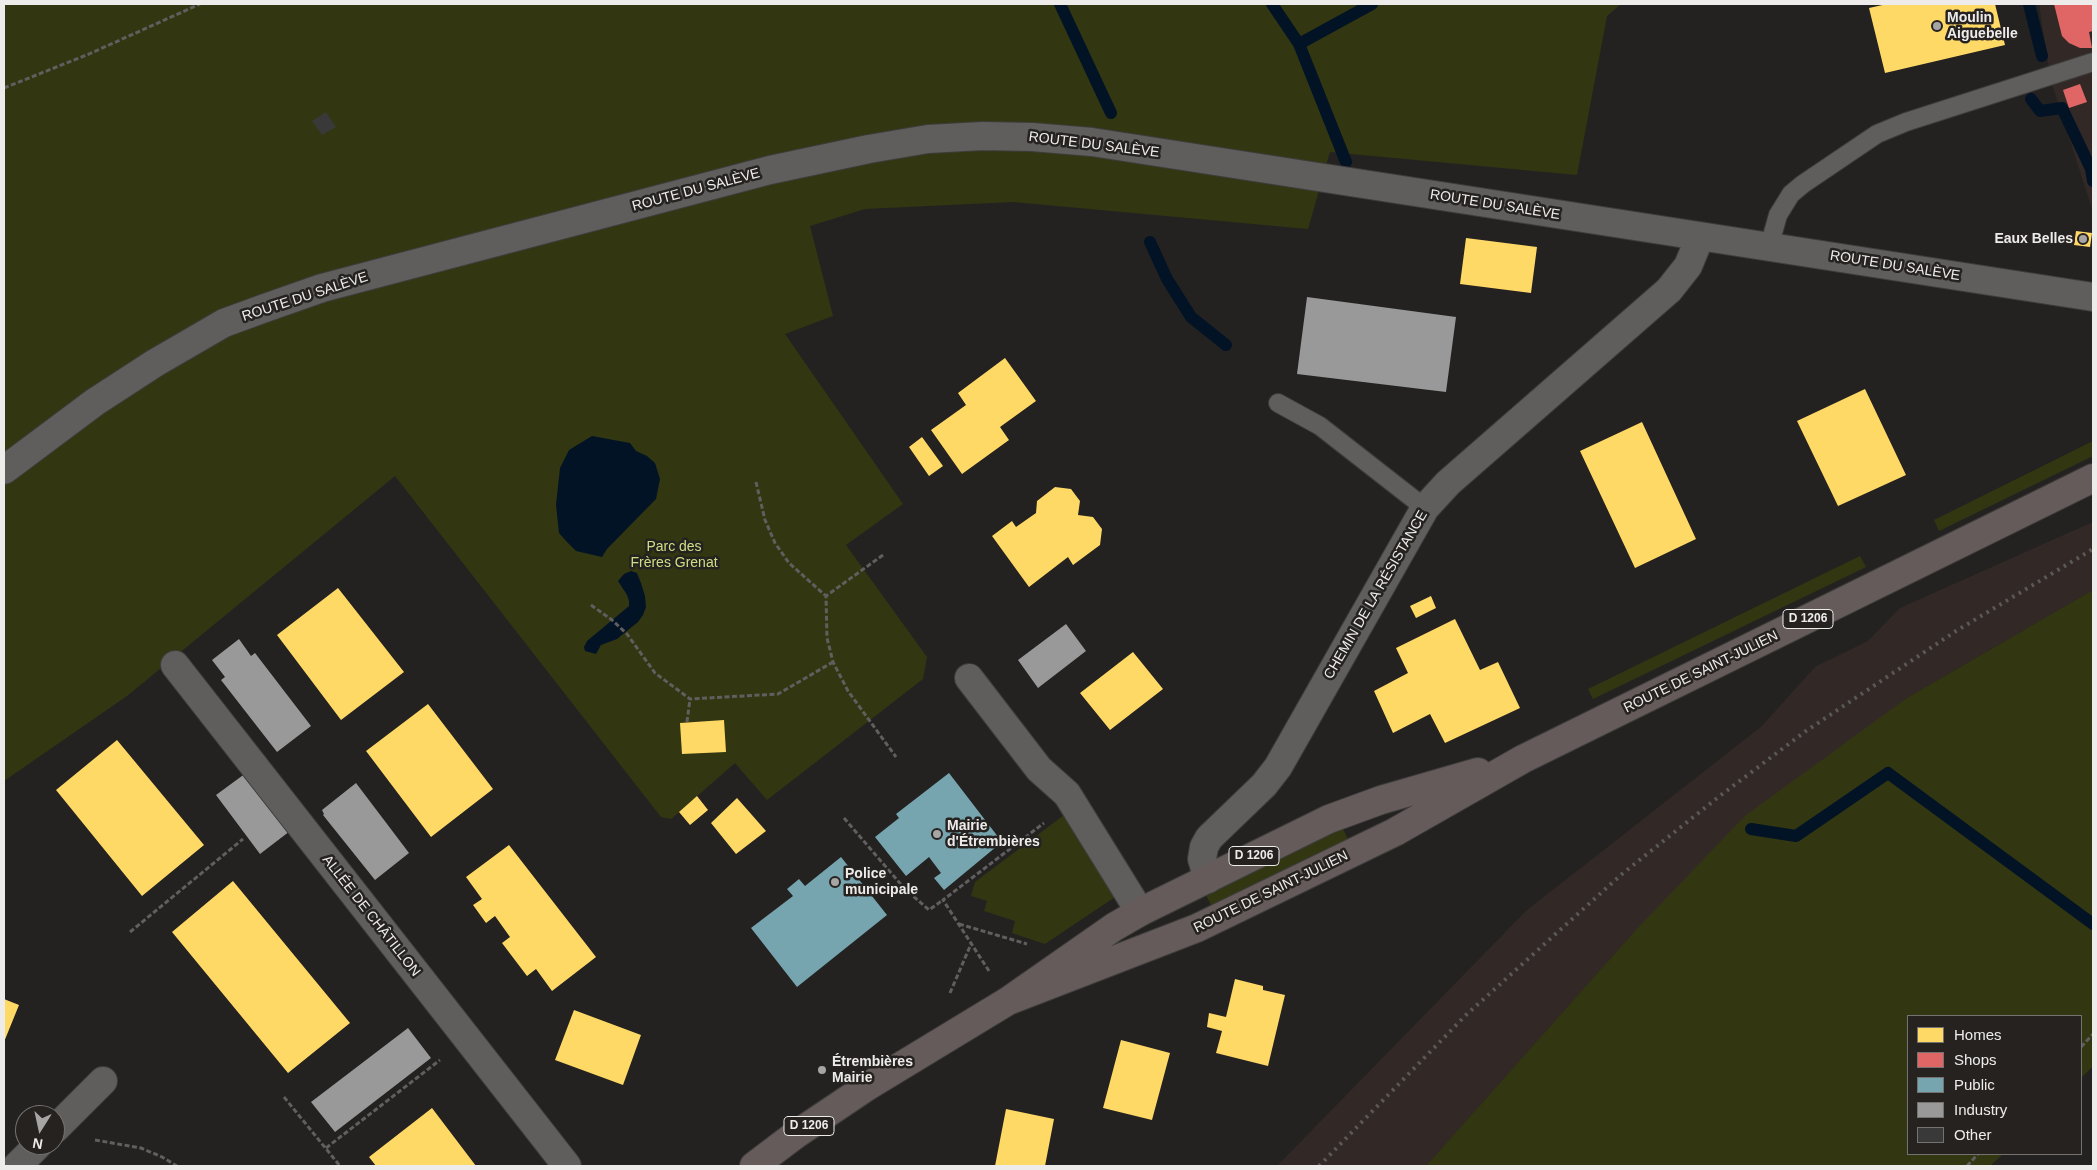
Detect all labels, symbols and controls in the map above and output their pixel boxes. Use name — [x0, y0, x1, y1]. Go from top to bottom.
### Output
place label: Moulin Aiguebelle — [1947, 10, 2018, 42]
marker: Moulin Aiguebelle — [1931, 20, 1943, 32]
street label: ROUTE DU SALÈVE — [1028, 129, 1160, 161]
street label: ROUTE DU SALÈVE — [630, 165, 762, 215]
street label: ROUTE DU SALÈVE — [1429, 186, 1561, 224]
place label: Eaux Belles — [1994, 231, 2073, 247]
marker: Eaux Belles — [2077, 233, 2089, 245]
street label: ROUTE DU SALÈVE — [1829, 247, 1961, 285]
street label: ROUTE DU SALÈVE — [240, 269, 370, 325]
street label: CHEMIN DE LA RÉSISTANCE — [1321, 508, 1431, 682]
park label: Parc des Frères Grenat — [630, 539, 718, 572]
road number: D 1206 — [1783, 610, 1833, 628]
street label: ROUTE DE SAINT-JULIEN — [1621, 627, 1781, 717]
place label: Mairie d'Étrembières — [947, 818, 1040, 850]
marker: Mairie d'Étrembières — [931, 828, 943, 840]
road number: D 1206 — [1229, 846, 1279, 866]
street label: ROUTE DE SAINT-JULIEN — [1191, 847, 1351, 937]
street label: ALLÉE DE CHÂTILLON — [318, 852, 424, 980]
place label: Police municipale — [845, 866, 918, 899]
marker: Police municipale — [829, 876, 841, 888]
legend — [1907, 1015, 2082, 1155]
text: Homes — [1954, 1026, 2002, 1043]
text: Shops — [1954, 1051, 1997, 1068]
place label: Étrembières Mairie — [832, 1054, 913, 1086]
marker: Étrembières Mairie — [816, 1064, 828, 1076]
text: Public — [1954, 1076, 1995, 1093]
text: Industry — [1954, 1101, 2007, 1118]
north arrow — [15, 1105, 65, 1155]
road number: D 1206 — [784, 1116, 834, 1136]
text: Other — [1954, 1126, 1992, 1143]
text: N — [31, 1135, 44, 1153]

